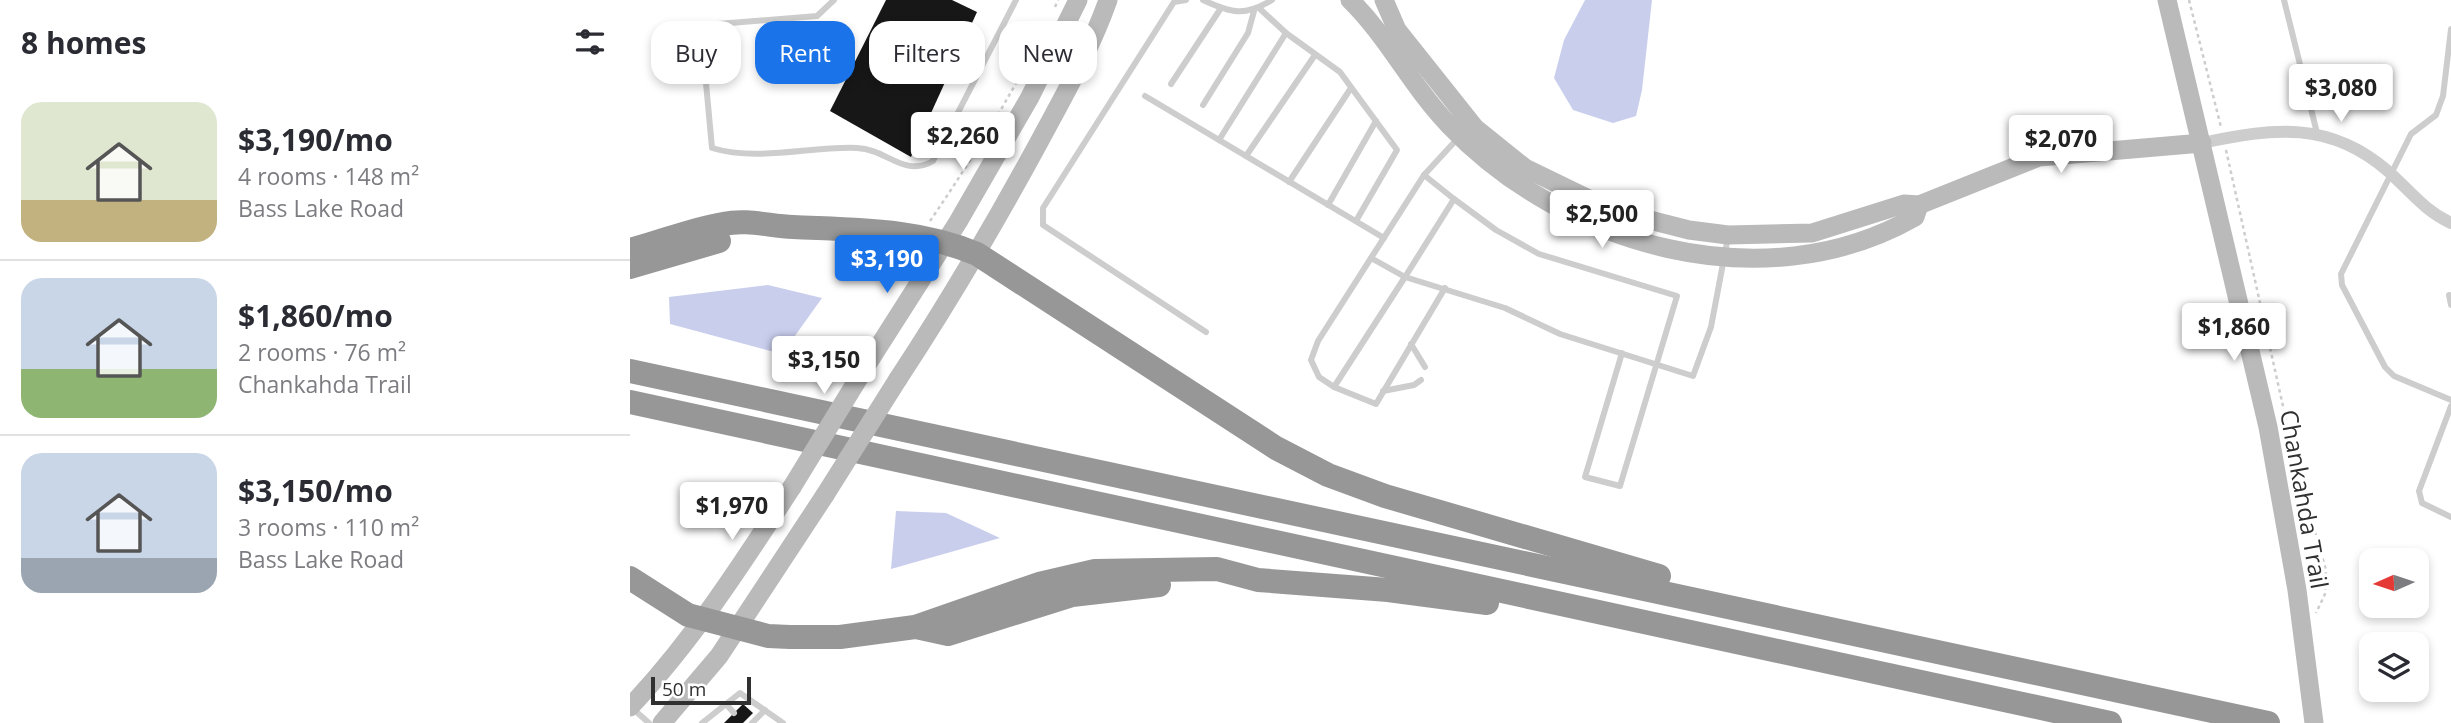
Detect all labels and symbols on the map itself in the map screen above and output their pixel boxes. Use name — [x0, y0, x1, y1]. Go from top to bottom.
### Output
pin: $3,080 — [2284, 64, 2398, 124]
pin: $2,260 — [906, 113, 1020, 172]
pin: $2,070 — [2004, 116, 2118, 175]
pin: $2,500 — [1545, 190, 1659, 250]
pin: $3,190 — [830, 236, 944, 295]
pin: $1,860 — [2177, 304, 2291, 363]
pin: $3,150 — [767, 336, 881, 396]
street label: Chankahda Trail — [2273, 407, 2337, 591]
pin: $1,970 — [675, 482, 789, 542]
north arrow — [2359, 548, 2429, 618]
scale bar — [651, 674, 751, 706]

